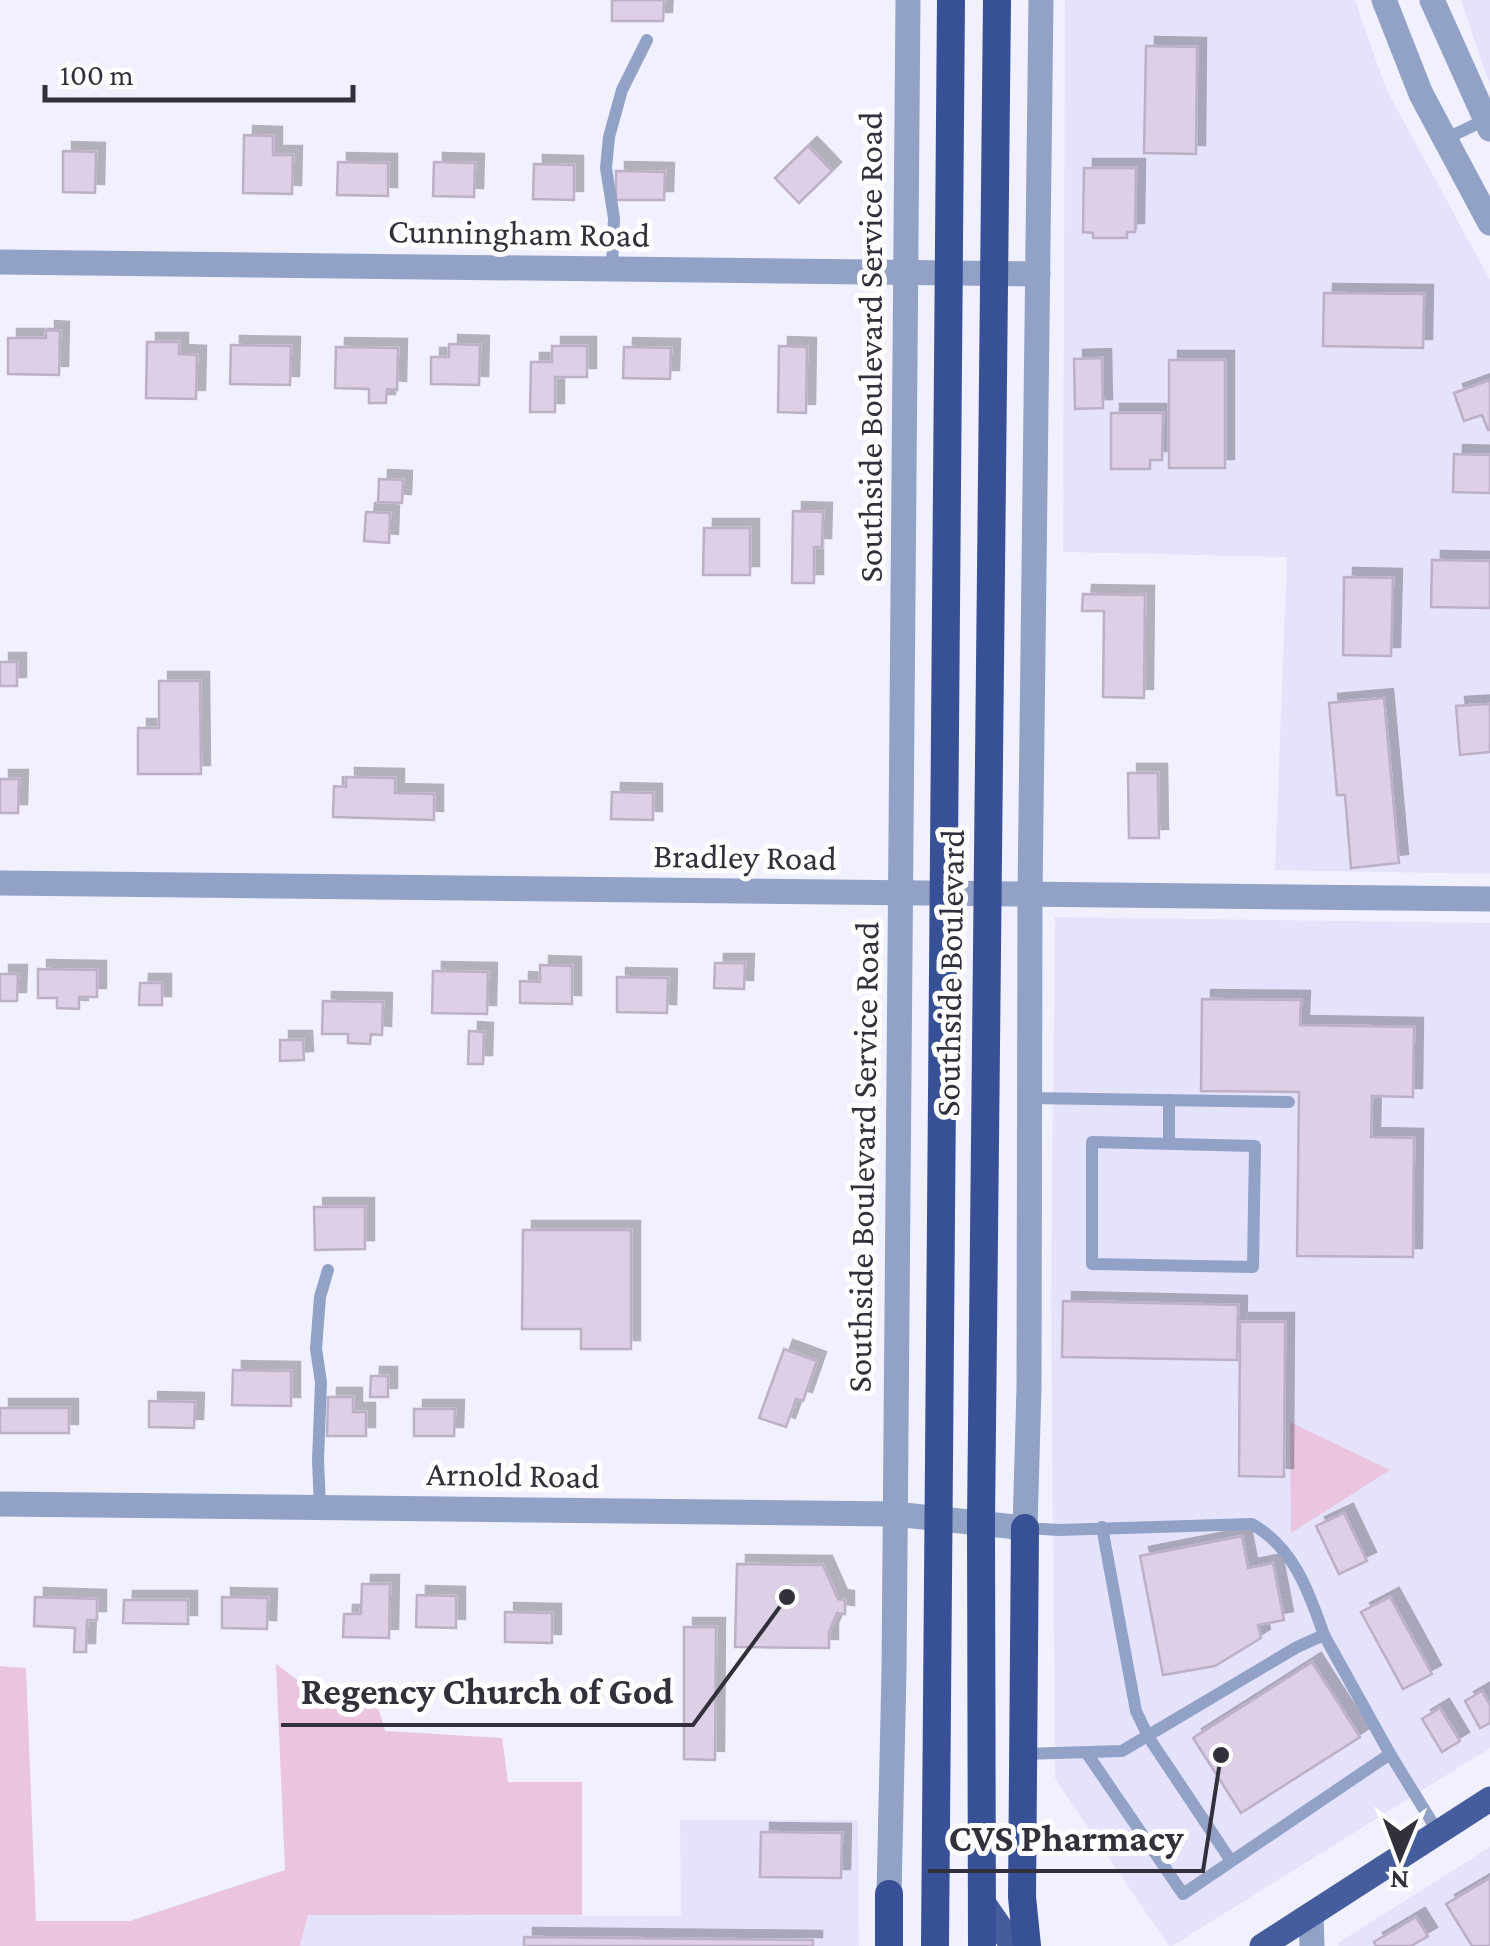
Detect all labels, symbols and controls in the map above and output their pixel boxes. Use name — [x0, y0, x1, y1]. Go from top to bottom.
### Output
scale bar — [45, 40, 352, 102]
text: 100 m — [60, 58, 134, 91]
street label: Southside Boulevard Service Road — [851, 111, 890, 583]
street label: Cunningham Road — [388, 211, 650, 255]
street label: Southside Boulevard — [928, 829, 972, 1117]
street label: Bradley Road — [653, 836, 837, 878]
street label: Southside Boulevard Service Road — [839, 921, 887, 1393]
street label: Arnold Road — [426, 1454, 600, 1496]
callout: Regency Church of God — [281, 1657, 693, 1725]
text: Regency Church of God — [301, 1670, 673, 1712]
callout: CVS Pharmacy — [928, 1803, 1203, 1871]
north arrow — [1350, 1806, 1450, 1906]
text: CVS Pharmacy — [949, 1817, 1184, 1859]
text: N — [1390, 1865, 1409, 1896]

